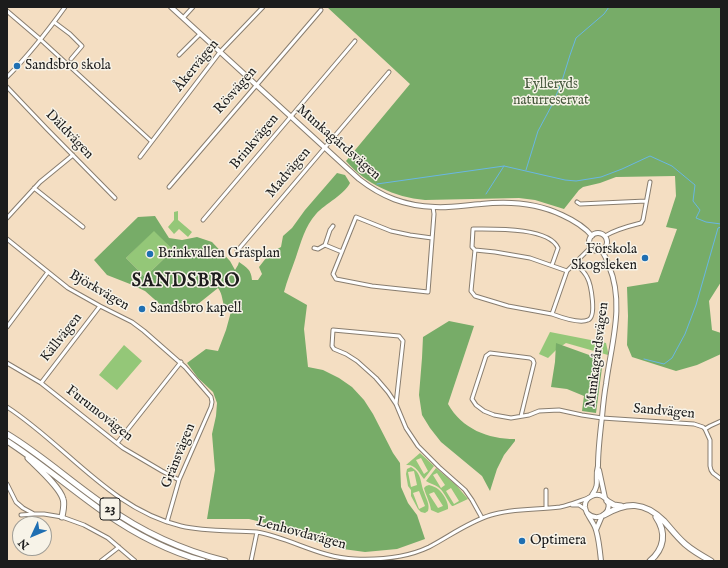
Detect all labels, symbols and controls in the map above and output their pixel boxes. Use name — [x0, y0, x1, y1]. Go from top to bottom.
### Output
street label: Åkervägen — [171, 37, 223, 95]
place label: Sandsbro skola — [25, 58, 111, 74]
marker: Sandsbro skola — [12, 61, 22, 71]
street label: Rösvägen — [211, 64, 261, 118]
park label: Fylleryds naturreservat — [513, 77, 589, 110]
street label: Munkagårdsvägen — [292, 102, 384, 184]
street label: Däldvägen — [41, 107, 97, 163]
street label: Brinkvägen — [227, 111, 283, 173]
street label: Madvägen — [263, 145, 315, 201]
place label: Förskola Skogsleken — [571, 242, 637, 274]
place label: Brinkvallen Gräsplan — [158, 246, 280, 262]
marker: Brinkvallen Gräsplan — [145, 249, 155, 259]
marker: Förskola Skogsleken — [640, 253, 650, 263]
street label: Björkvägen — [66, 267, 132, 315]
district label: SANDSBRO — [132, 271, 240, 293]
place label: Sandsbro kapell — [150, 301, 241, 317]
street label: Munkagårdsvägen — [583, 301, 613, 409]
marker: Sandsbro kapell — [137, 304, 147, 314]
street label: Källvägen — [38, 310, 86, 366]
street label: Furumovägen — [62, 383, 136, 445]
street label: Sandvägen — [633, 401, 695, 423]
street label: Gränsvägen — [158, 421, 200, 491]
road number: 23 — [100, 498, 120, 520]
street label: Lenhovdavägen — [254, 514, 348, 554]
north arrow — [12, 516, 52, 556]
place label: Optimera — [530, 533, 586, 549]
text: N — [16, 535, 32, 552]
marker: Optimera — [517, 536, 527, 546]

